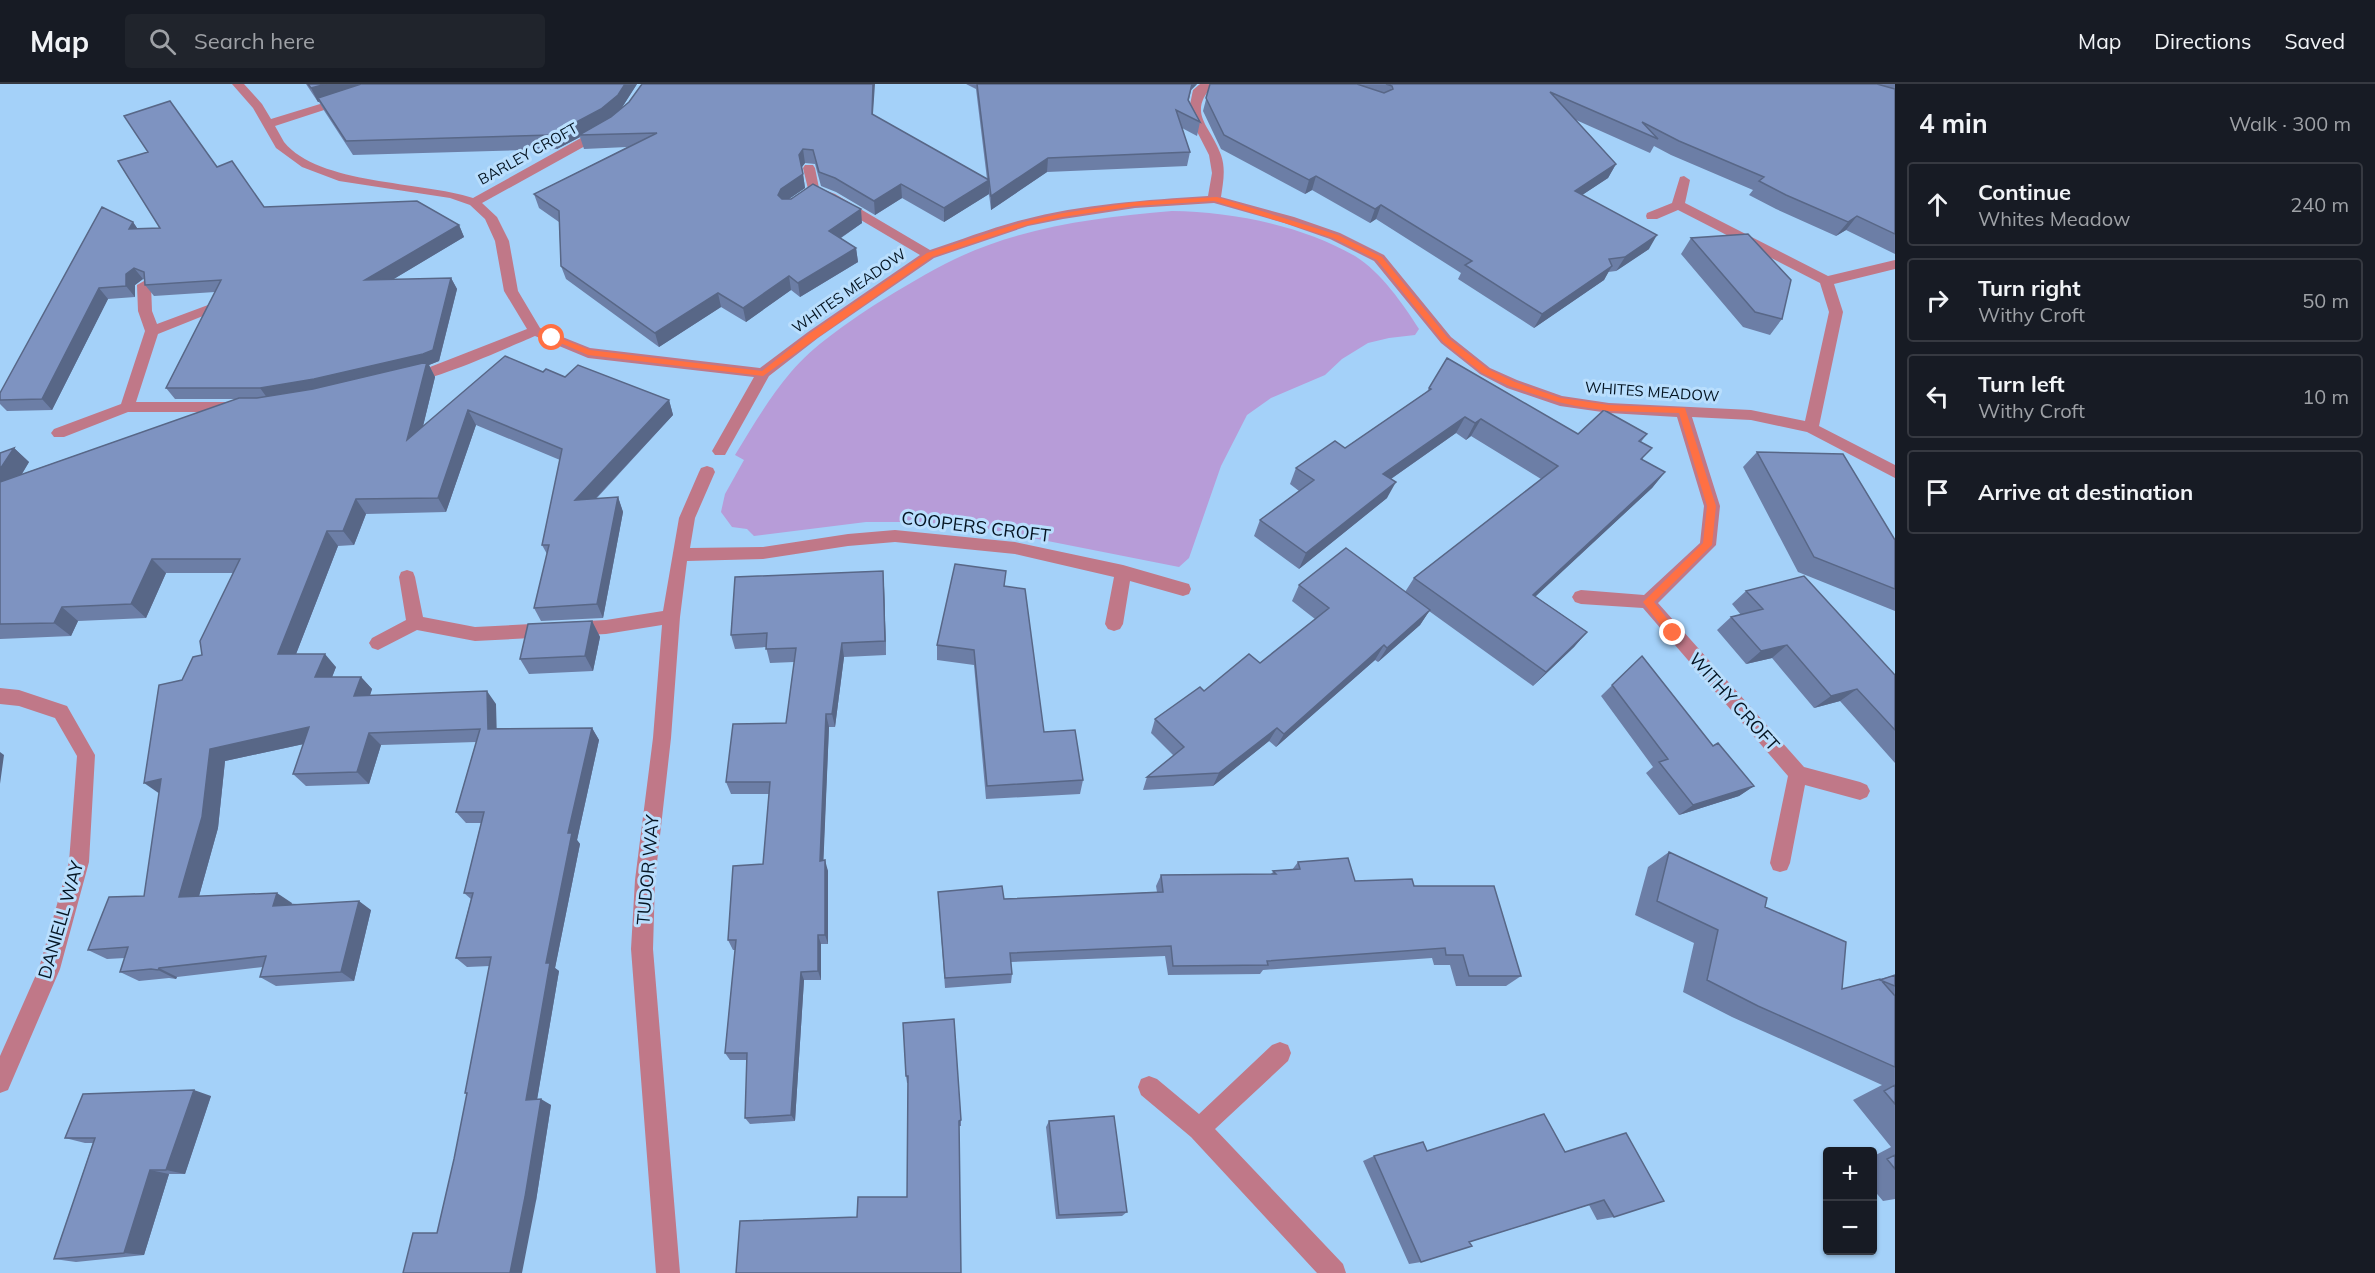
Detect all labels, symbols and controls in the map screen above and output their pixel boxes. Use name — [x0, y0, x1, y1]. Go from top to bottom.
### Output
search box — [125, 14, 545, 68]
text: Map — [30, 24, 89, 59]
icon: search — [146, 25, 179, 58]
text: Search here — [194, 27, 315, 55]
text: Map — [2078, 28, 2121, 54]
text: Directions — [2154, 28, 2251, 54]
text: Saved — [2284, 28, 2345, 54]
text: 4 min — [1919, 107, 1988, 140]
text: Walk · 300 m — [2229, 111, 2351, 136]
street label: BARLEY CROFT — [475, 118, 581, 189]
text: Continue — [1978, 178, 2071, 206]
icon: ahead — [1921, 188, 1954, 221]
text: 240 m — [2290, 192, 2349, 217]
text: Whites Meadow — [1978, 206, 2130, 231]
street label: WHITES MEADOW — [788, 244, 910, 337]
text: Turn right — [1978, 274, 2081, 302]
icon: right — [1921, 284, 1954, 317]
text: 50 m — [2302, 288, 2349, 313]
text: Withy Croft — [1978, 302, 2085, 327]
route start — [538, 324, 564, 350]
text: Turn left — [1978, 370, 2065, 398]
street label: WHITES MEADOW — [1584, 377, 1720, 406]
icon: left — [1921, 380, 1954, 413]
text: 10 m — [2302, 384, 2349, 409]
text: Withy Croft — [1978, 398, 2085, 423]
icon: arrive — [1921, 476, 1954, 509]
text: Arrive at destination — [1978, 478, 2193, 506]
street label: COOPERS CROFT — [900, 506, 1052, 547]
route end — [1659, 619, 1685, 645]
street label: WITHY CROFT — [1684, 648, 1785, 756]
street label: TUDOR WAY — [631, 813, 664, 926]
street label: DANIELL WAY — [33, 857, 89, 981]
map controls — [1823, 1147, 1877, 1255]
button: + — [1823, 1147, 1877, 1201]
button: − — [1823, 1201, 1877, 1255]

